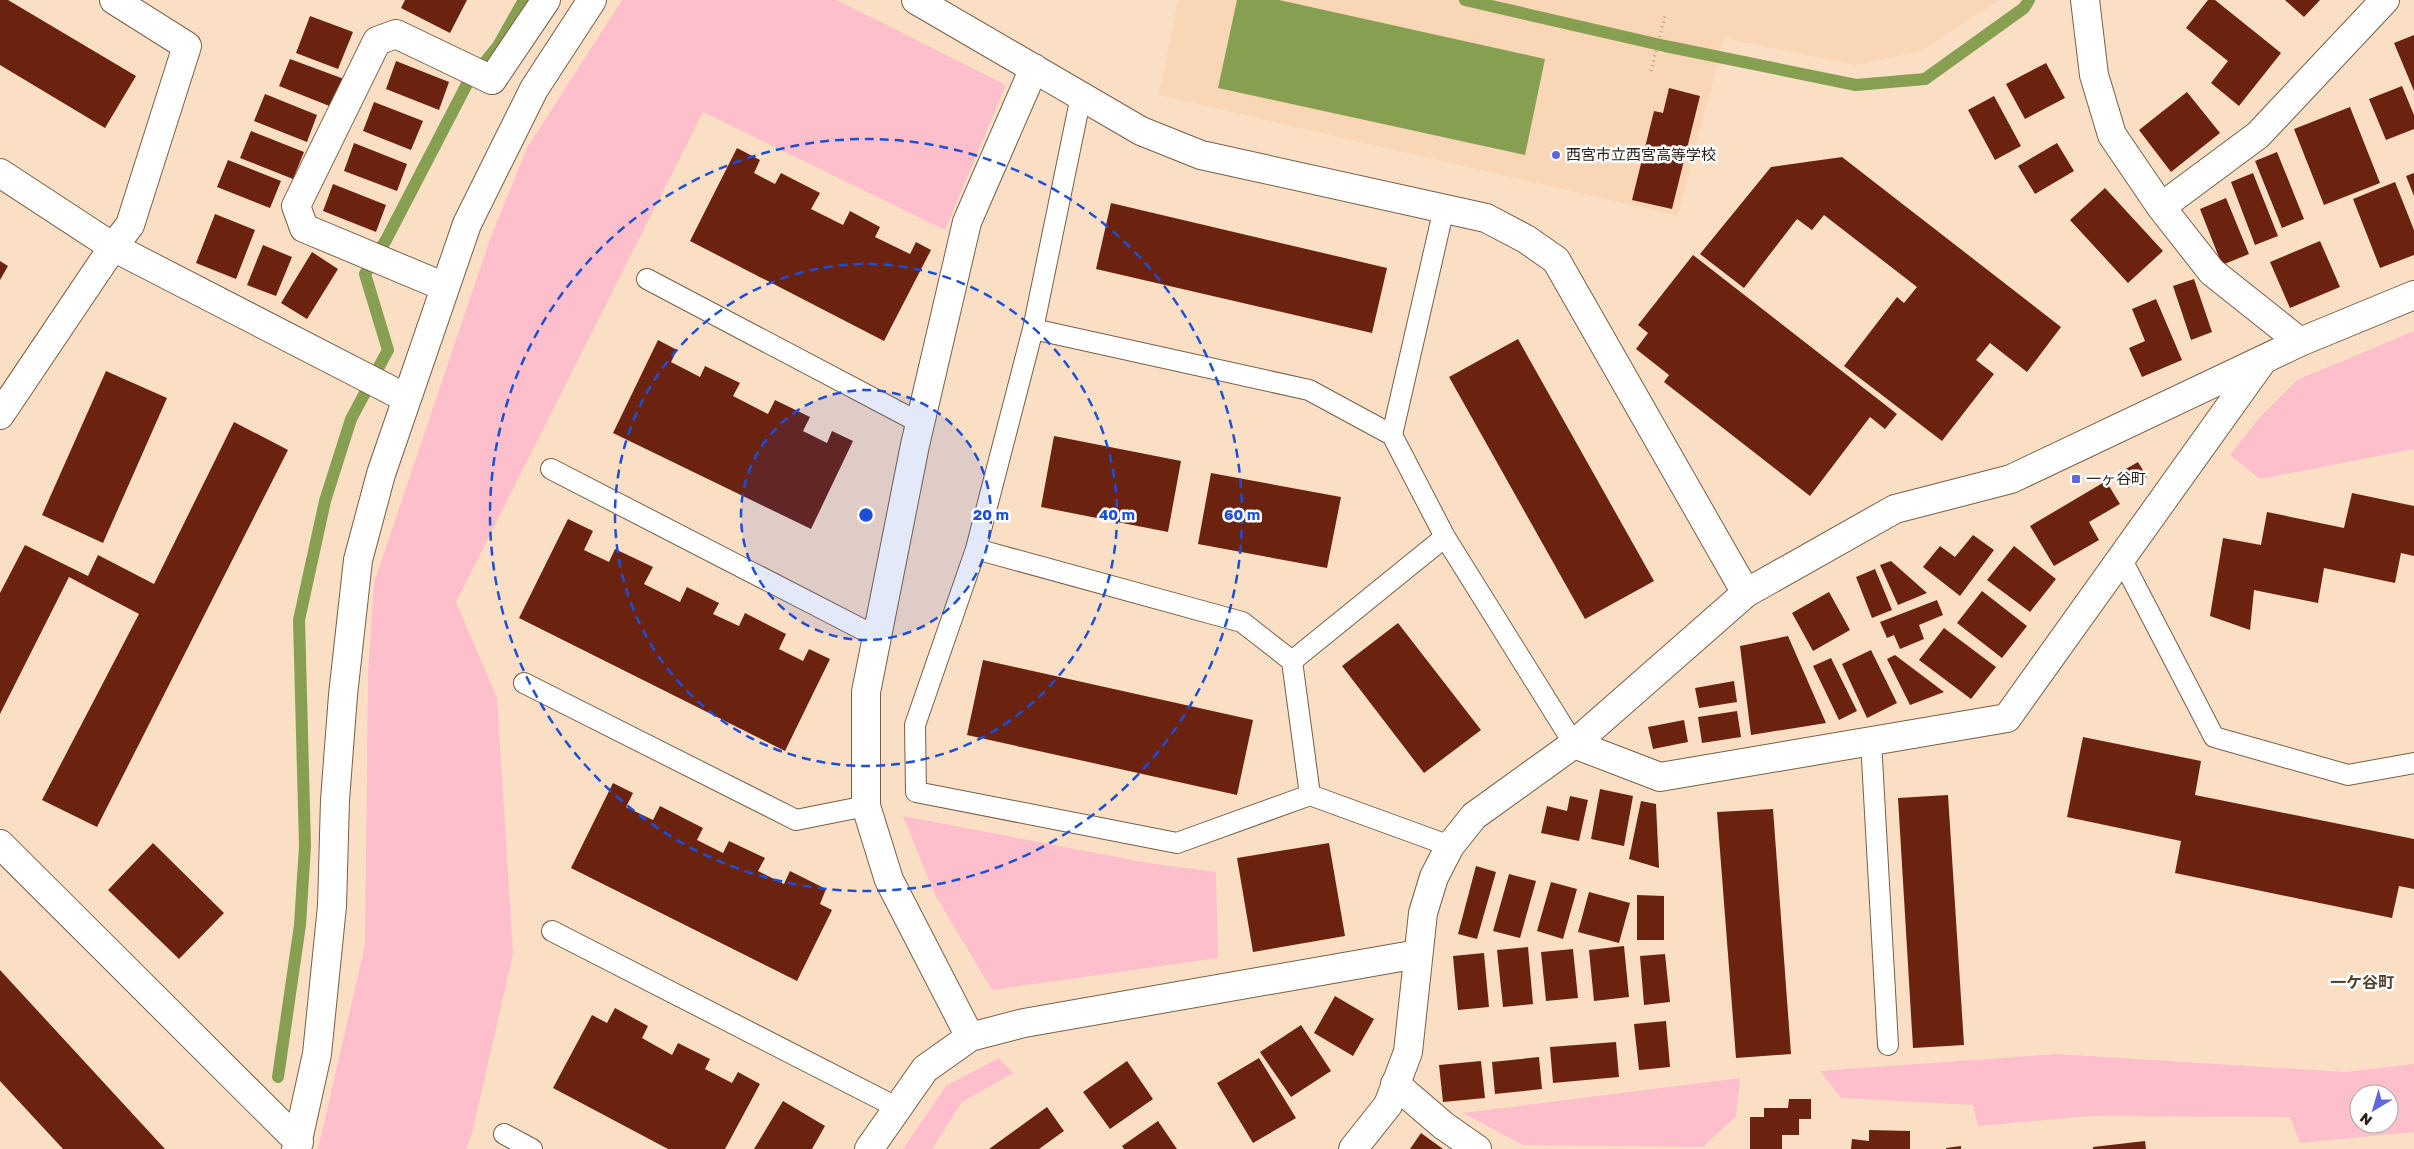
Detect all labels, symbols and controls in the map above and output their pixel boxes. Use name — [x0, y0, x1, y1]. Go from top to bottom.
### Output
place label: 西宮市立西宮高等学校 — [1566, 145, 1716, 163]
marker: 西宮市立西宮高等学校 — [1550, 149, 1562, 161]
place label: 一ヶ谷町 — [2086, 469, 2146, 487]
marker: 一ヶ谷町 — [2070, 473, 2082, 485]
text: 20 m — [973, 505, 1009, 523]
text: 40 m — [1099, 505, 1135, 523]
text: 60 m — [1224, 505, 1260, 523]
centre of rings — [857, 506, 875, 524]
district label: 一ケ谷町 — [2330, 972, 2394, 992]
north arrow — [2349, 1084, 2399, 1134]
text: N — [2356, 1110, 2375, 1130]

